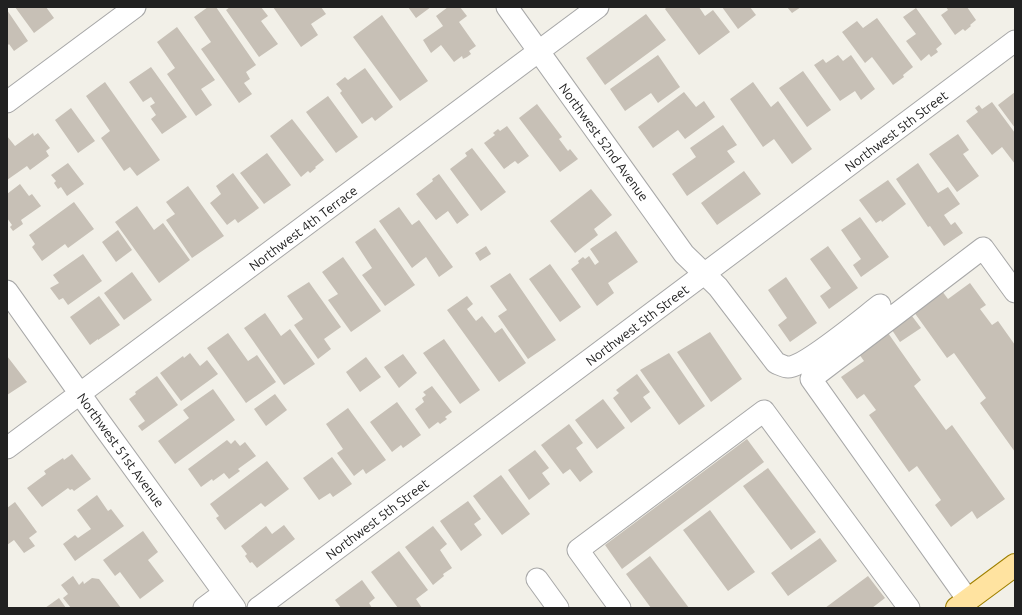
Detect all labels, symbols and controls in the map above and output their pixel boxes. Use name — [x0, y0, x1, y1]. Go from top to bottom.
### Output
street label: Northwest 52nd Avenue — [557, 81, 651, 203]
street label: Northwest 5th Street — [842, 88, 950, 174]
street label: Northwest 4th Terrace — [246, 183, 360, 273]
street label: Northwest 5th Street — [583, 282, 691, 368]
street label: Northwest 51st Avenue — [75, 390, 167, 510]
street label: Northwest 5th Street — [323, 476, 431, 562]

